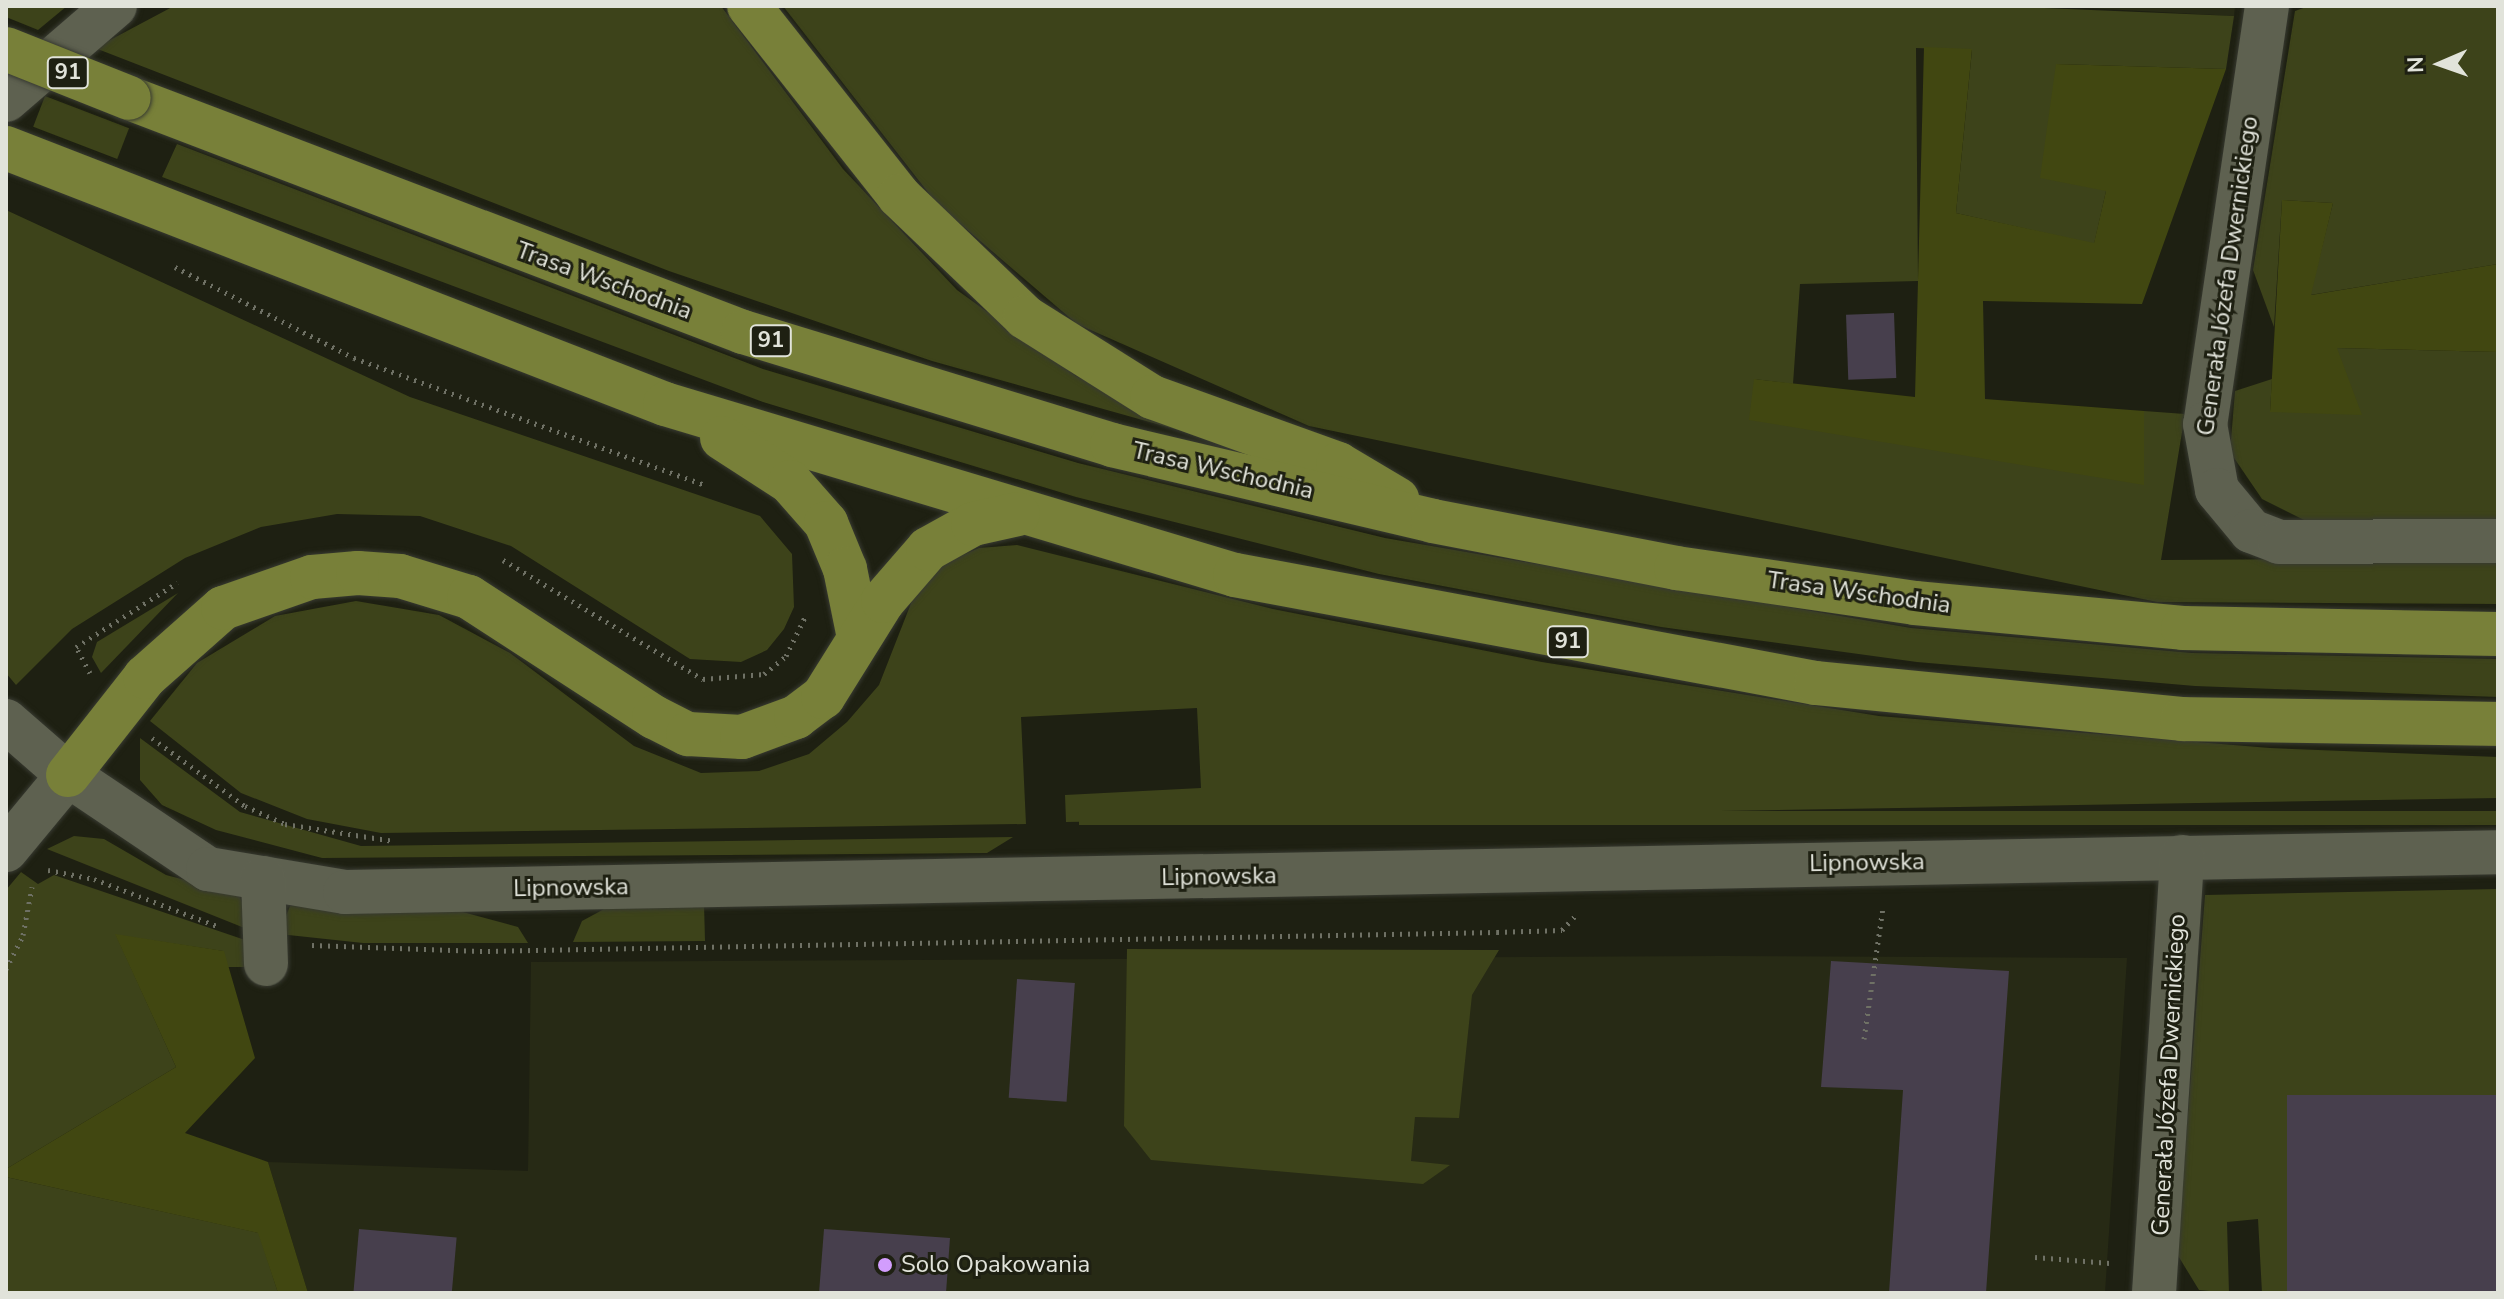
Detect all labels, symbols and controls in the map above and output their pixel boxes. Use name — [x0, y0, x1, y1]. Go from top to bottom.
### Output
north arrow — [2400, 24, 2480, 104]
road number: 91 — [46, 55, 90, 91]
text: N — [2401, 56, 2431, 74]
street label: Generała Józefa Dwernickiego — [2191, 114, 2265, 438]
street label: Trasa Wschodnia — [512, 236, 696, 326]
road number: 91 — [749, 323, 793, 359]
street label: Trasa Wschodnia — [1130, 436, 1316, 506]
street label: Trasa Wschodnia — [1765, 566, 1953, 620]
road number: 91 — [1546, 624, 1590, 660]
street label: Lipnowska — [1809, 848, 1925, 878]
street label: Lipnowska — [1161, 862, 1277, 892]
street label: Lipnowska — [513, 873, 629, 903]
street label: Generała Józefa Dwernickiego — [2146, 913, 2192, 1237]
place label: Solo Opakowania — [901, 1251, 1090, 1279]
marker: Solo Opakowania — [876, 1256, 894, 1274]

